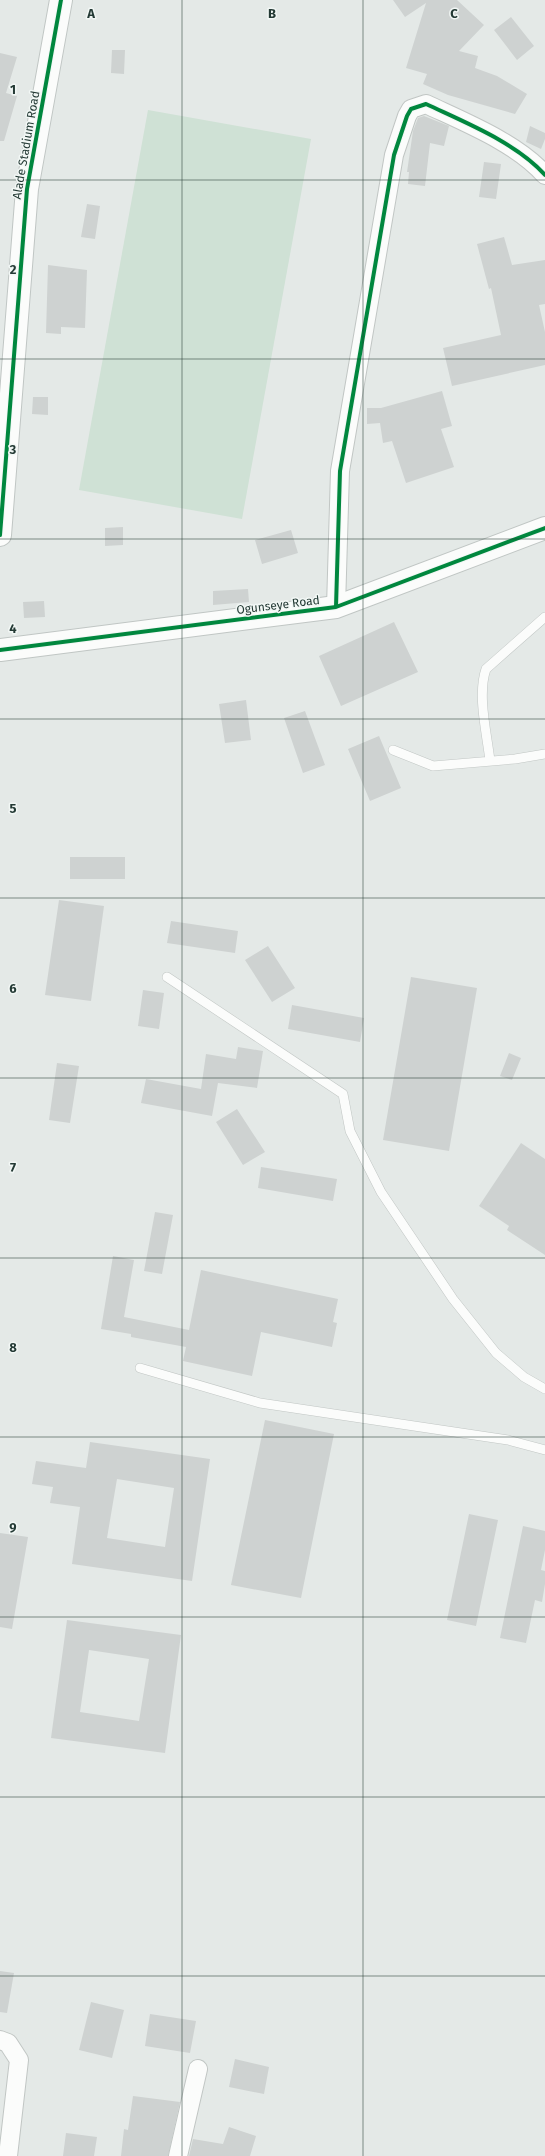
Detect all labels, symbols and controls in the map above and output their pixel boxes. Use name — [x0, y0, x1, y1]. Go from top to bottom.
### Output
text: A — [86, 6, 95, 21]
text: B — [268, 6, 276, 21]
text: C — [450, 6, 458, 21]
text: 1 — [10, 82, 16, 97]
street label: Alade Stadium Road — [10, 90, 42, 200]
text: 2 — [10, 262, 17, 277]
text: 3 — [9, 442, 17, 457]
street label: Ogunseye Road — [236, 593, 320, 617]
text: 4 — [9, 621, 17, 636]
text: 5 — [10, 801, 17, 816]
text: 6 — [9, 981, 17, 996]
text: 7 — [10, 1160, 16, 1175]
text: 8 — [9, 1340, 17, 1355]
text: 9 — [9, 1520, 17, 1535]

